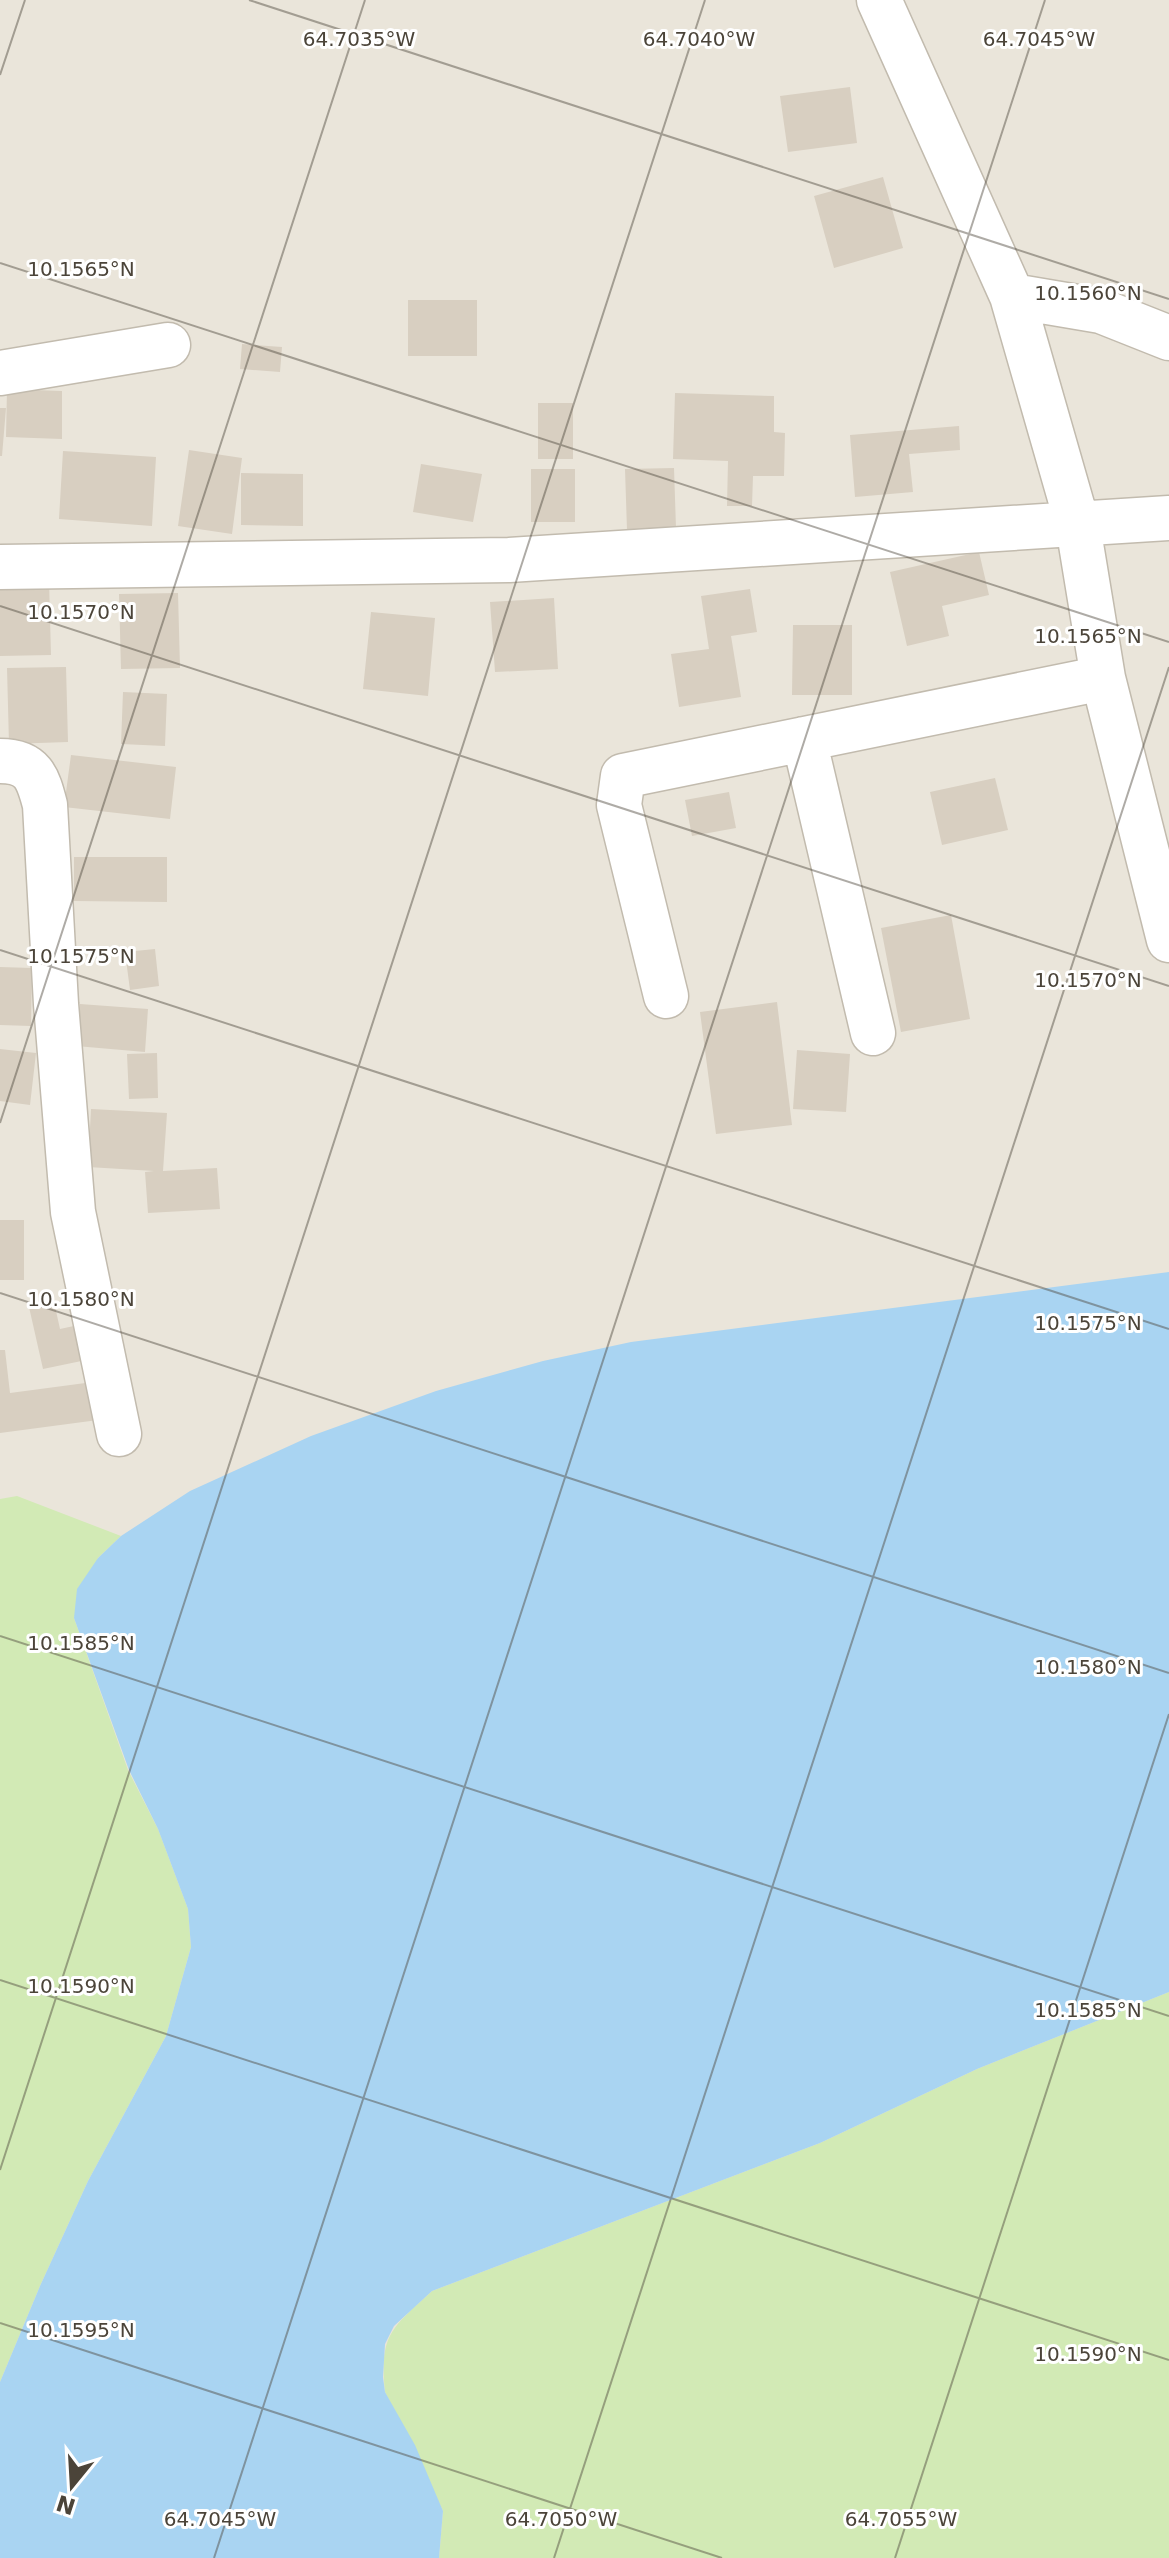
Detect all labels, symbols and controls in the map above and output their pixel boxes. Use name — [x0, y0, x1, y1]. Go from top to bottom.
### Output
text: 64.7035°W — [303, 27, 415, 51]
text: 64.7040°W — [643, 27, 755, 51]
text: 64.7045°W — [983, 27, 1095, 51]
text: 10.1565°N — [27, 257, 135, 281]
text: 10.1560°N — [1034, 281, 1142, 305]
text: 10.1570°N — [27, 600, 135, 624]
text: 10.1565°N — [1034, 624, 1142, 648]
text: 10.1575°N — [27, 944, 135, 968]
text: 10.1570°N — [1034, 968, 1142, 992]
text: 10.1580°N — [27, 1287, 135, 1311]
text: 10.1575°N — [1034, 1311, 1142, 1335]
text: 10.1585°N — [27, 1631, 135, 1655]
text: 10.1580°N — [1034, 1655, 1142, 1679]
text: 10.1590°N — [27, 1974, 135, 1998]
text: 10.1585°N — [1034, 1998, 1142, 2022]
text: 10.1595°N — [27, 2318, 135, 2342]
text: 10.1590°N — [1034, 2342, 1142, 2366]
north arrow — [32, 2446, 112, 2526]
text: N — [53, 2490, 79, 2519]
text: 64.7045°W — [164, 2507, 276, 2531]
text: 64.7050°W — [505, 2507, 617, 2531]
text: 64.7055°W — [845, 2507, 957, 2531]

